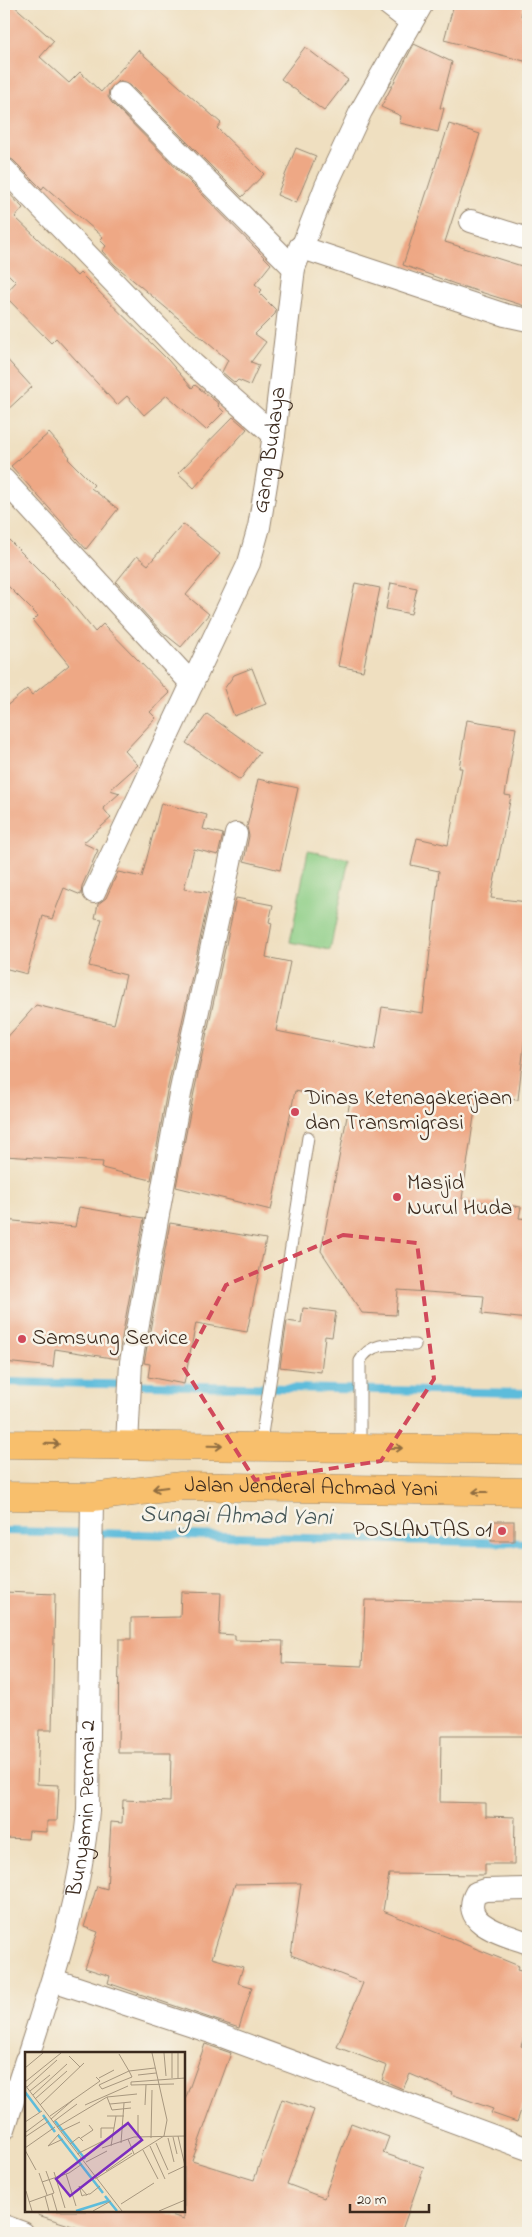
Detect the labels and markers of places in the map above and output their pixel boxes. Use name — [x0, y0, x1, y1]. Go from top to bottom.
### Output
place label: Dinas Ketenagakerjaan dan Transmigrasi — [304, 1083, 512, 1141]
marker: Dinas Ketenagakerjaan dan Transmigrasi — [289, 1106, 301, 1118]
place label: Masjid Nurul Huda — [407, 1168, 512, 1225]
marker: Masjid Nurul Huda — [391, 1191, 403, 1203]
place label: Samsung Service — [32, 1323, 188, 1356]
marker: Samsung Service — [16, 1333, 28, 1345]
place label: POSLANTAS 01 — [353, 1515, 492, 1547]
marker: POSLANTAS 01 — [496, 1525, 508, 1537]

